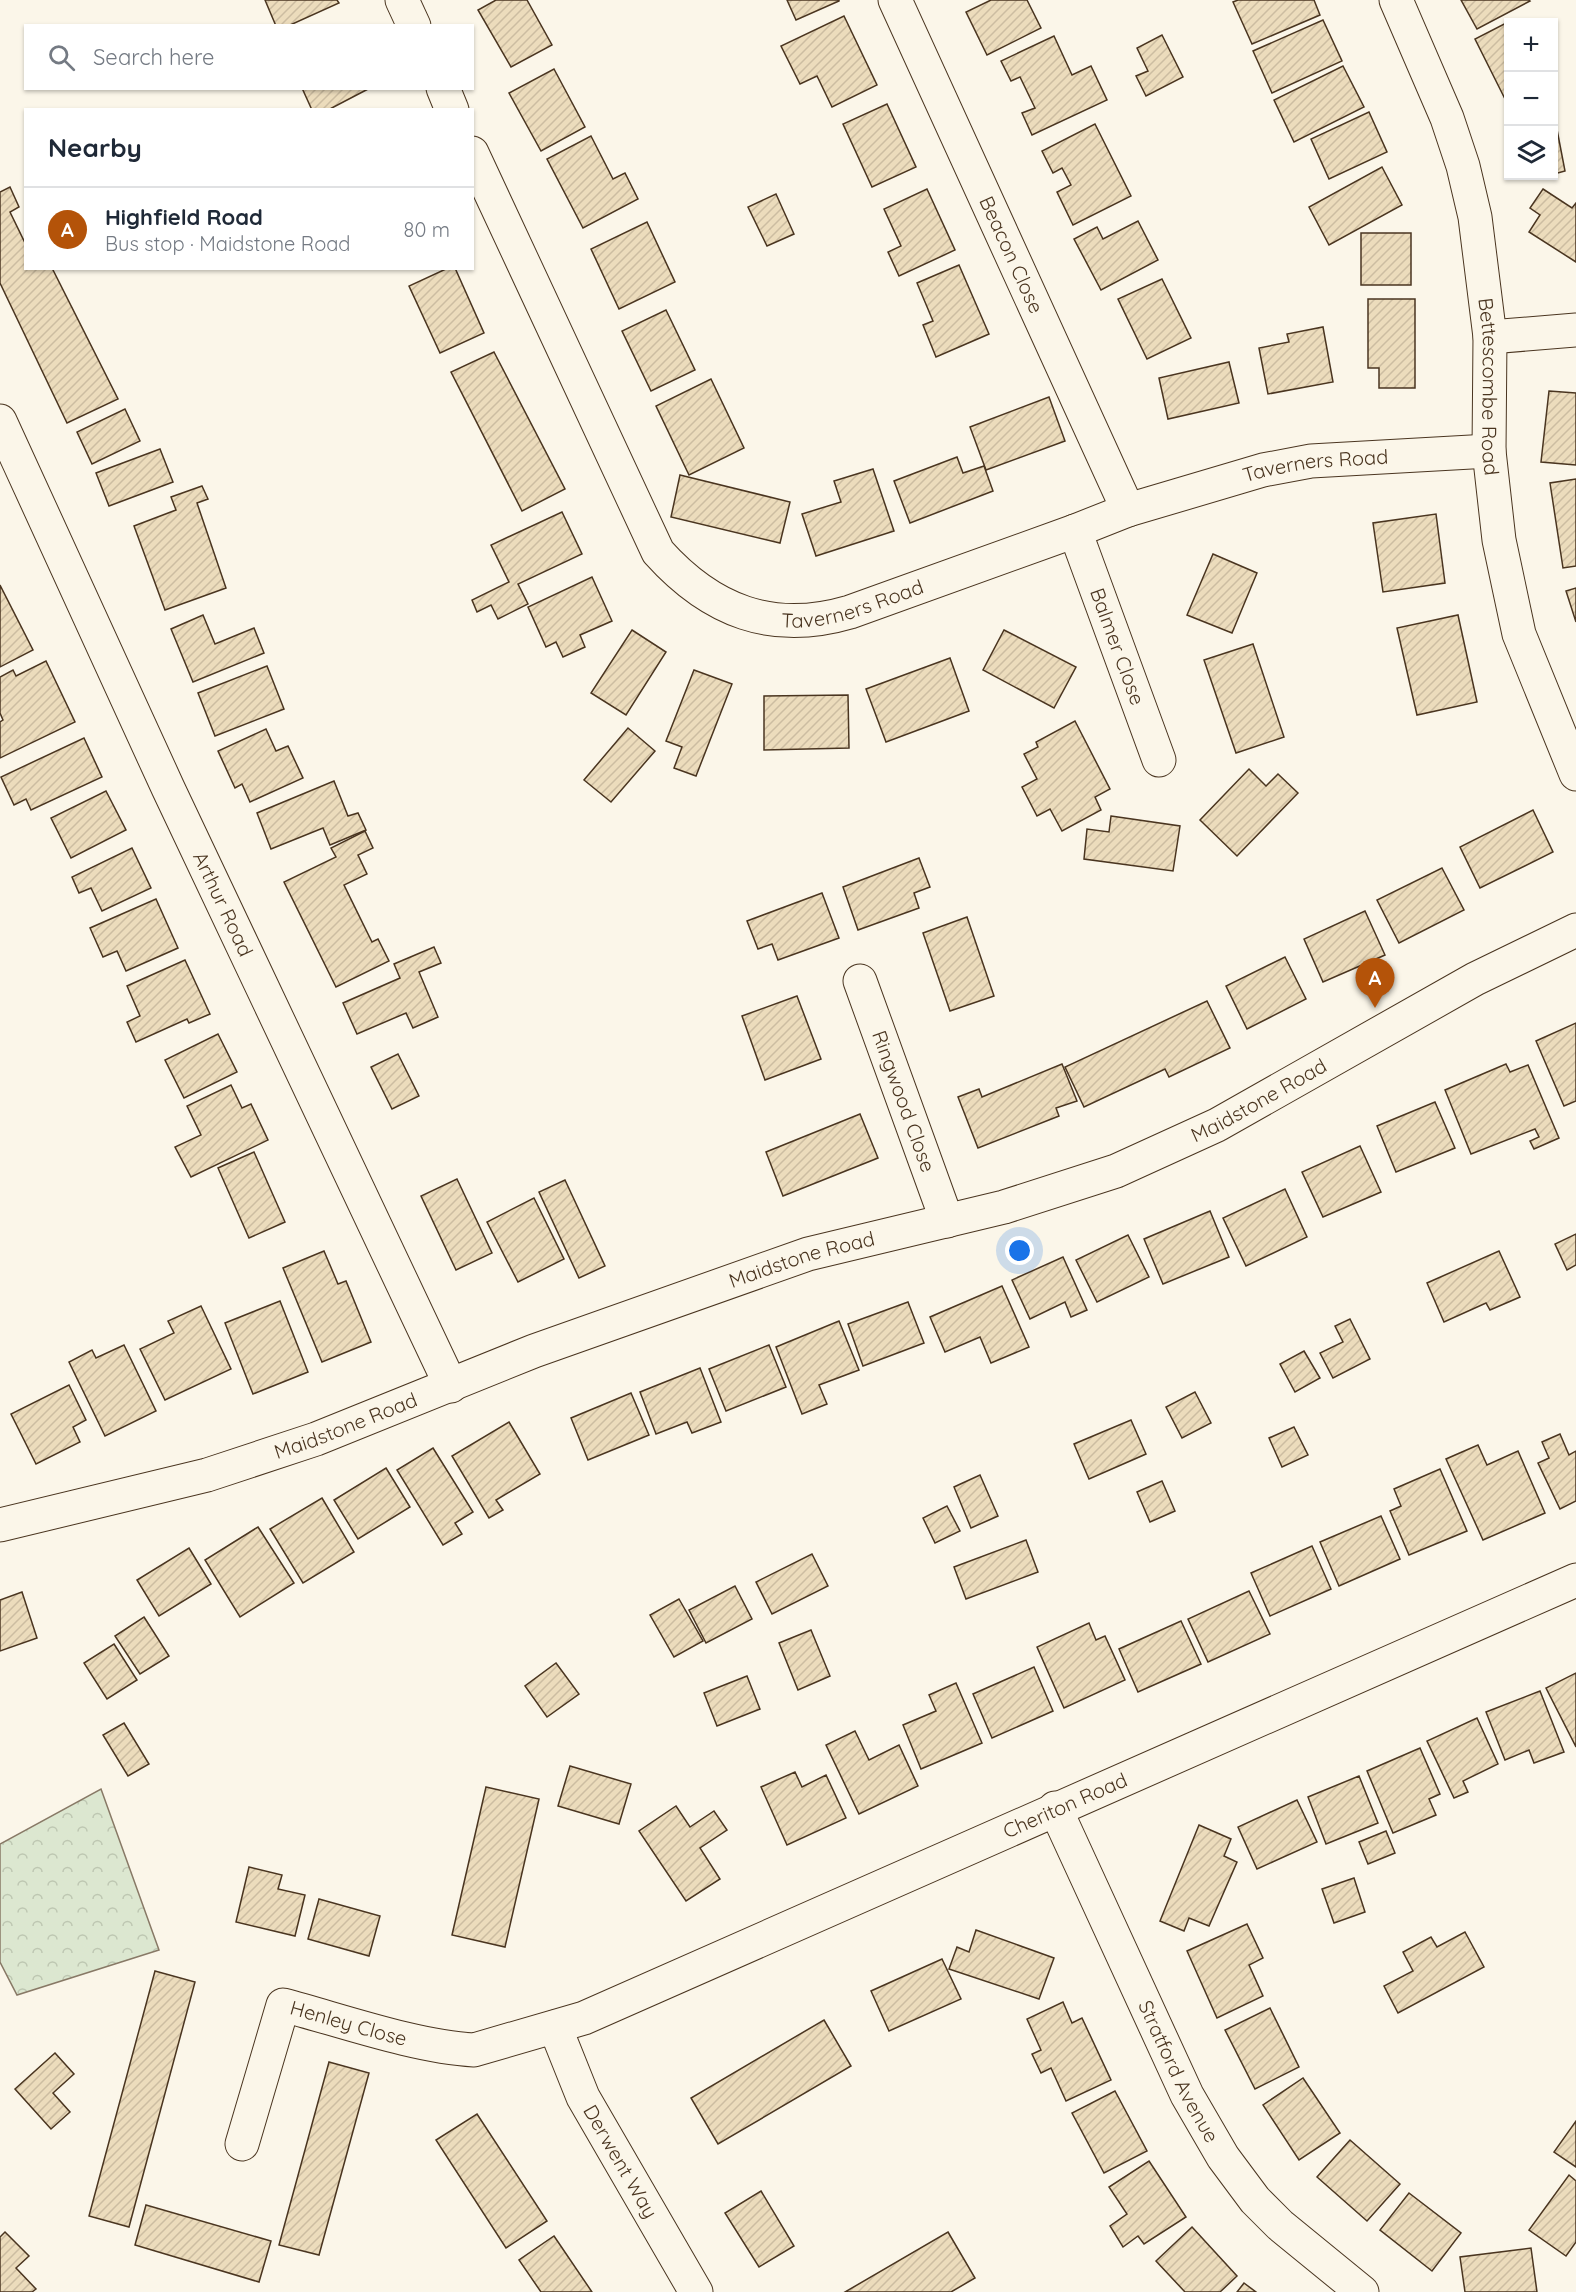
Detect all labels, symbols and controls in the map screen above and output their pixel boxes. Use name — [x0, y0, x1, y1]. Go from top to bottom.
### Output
map controls — [1504, 18, 1558, 180]
button: + — [1504, 18, 1558, 72]
search box — [24, 24, 474, 90]
icon: search — [45, 41, 78, 74]
text: Search here — [93, 43, 214, 71]
button: − — [1504, 72, 1558, 126]
button: layers — [1504, 126, 1558, 180]
text: Nearby — [48, 131, 142, 164]
street label: Beacon Close — [974, 192, 1049, 317]
text: Highfield Road — [105, 203, 263, 231]
text: A — [61, 217, 74, 242]
text: 80 m — [404, 217, 450, 242]
text: Bus stop · Maidstone Road — [105, 231, 350, 256]
street label: Bettescombe Road — [1473, 296, 1505, 477]
street label: Taverners Road — [1240, 444, 1389, 487]
street label: Taverners Road — [781, 574, 927, 633]
street label: Balmer Close — [1085, 584, 1151, 708]
street label: Arthur Road — [188, 847, 259, 960]
pin: A — [1356, 958, 1394, 1008]
street label: Ringwood Close — [867, 1027, 941, 1175]
street label: Maidstone Road — [1187, 1053, 1331, 1147]
street label: Maidstone Road — [725, 1225, 877, 1293]
your location — [1005, 1236, 1034, 1265]
street label: Maidstone Road — [271, 1387, 421, 1464]
street label: Cheriton Road — [999, 1767, 1131, 1843]
street label: Henley Close — [287, 1995, 410, 2051]
street label: Stratford Avenue — [1133, 1996, 1225, 2147]
street label: Derwent Way — [578, 2100, 664, 2223]

